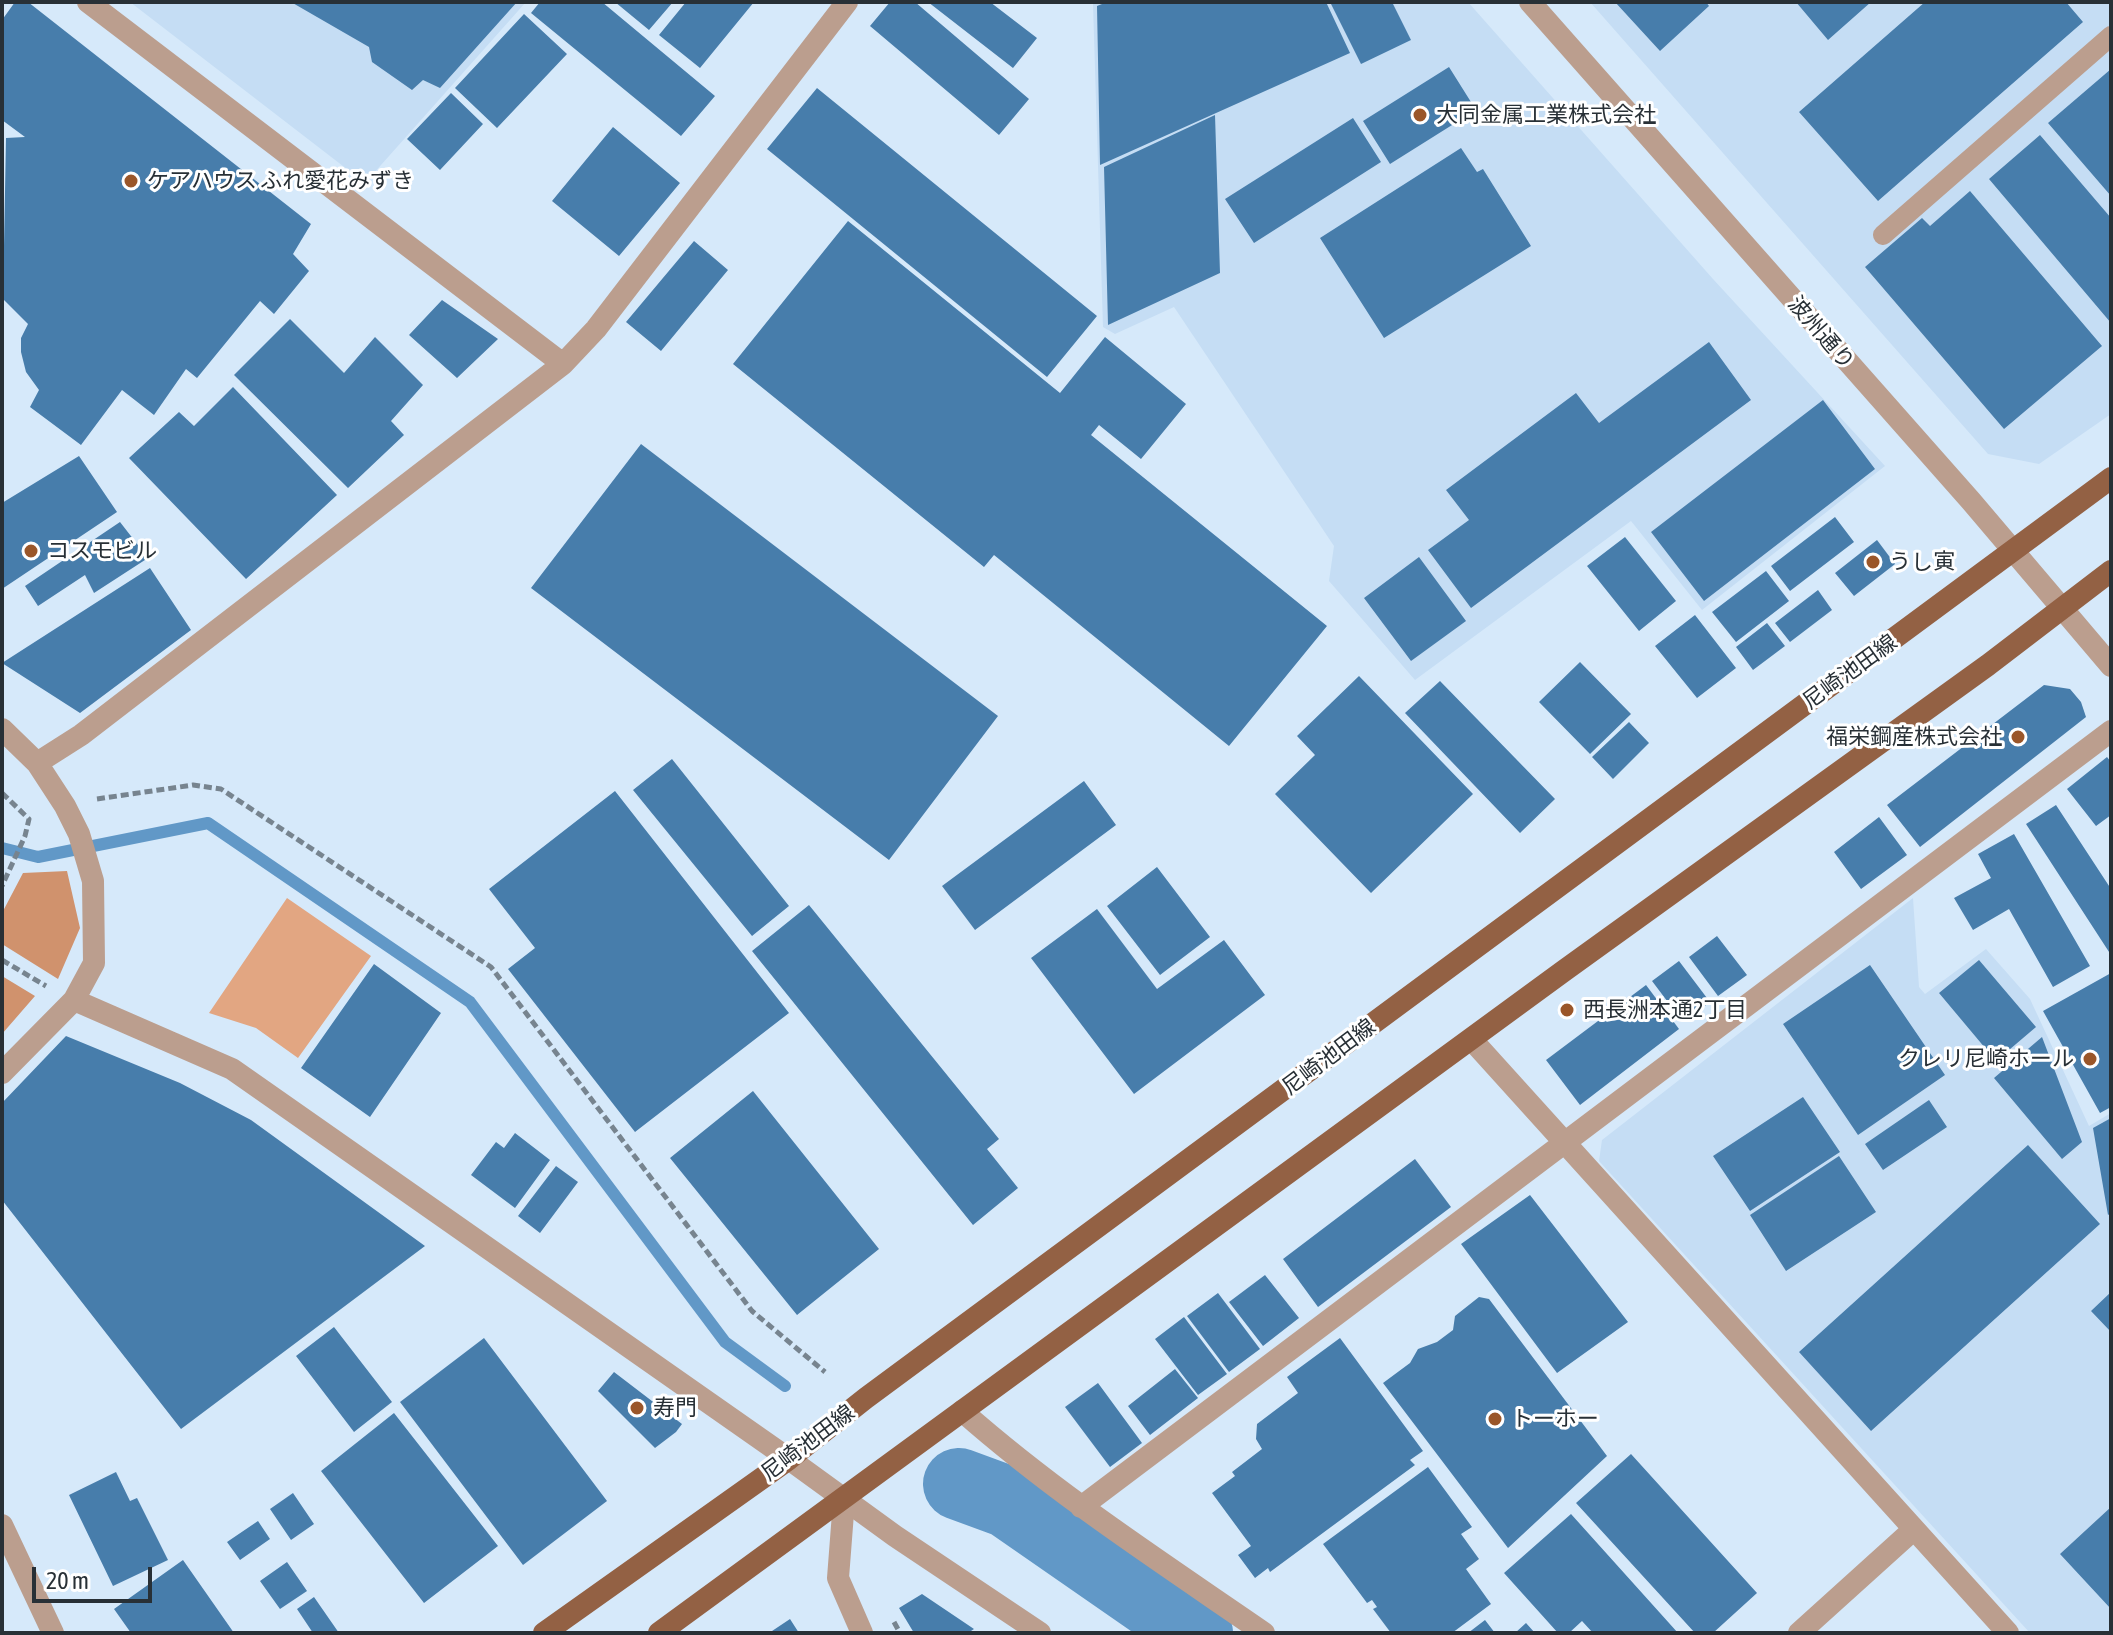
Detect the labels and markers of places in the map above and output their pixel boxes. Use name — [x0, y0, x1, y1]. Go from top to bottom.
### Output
place label: 大同金属工業株式会社 — [1436, 102, 1656, 128]
marker: 大同金属工業株式会社 — [1411, 106, 1429, 124]
place label: ケアハウス ふれ愛花みずき — [147, 168, 414, 194]
marker: ケアハウス ふれ愛花みずき — [122, 172, 140, 190]
place label: コスモビル — [47, 538, 157, 564]
marker: コスモビル — [22, 542, 40, 560]
place label: うし寅 — [1889, 549, 1955, 575]
marker: うし寅 — [1864, 553, 1882, 571]
place label: 福栄鋼産株式会社 — [1826, 724, 2002, 750]
marker: 福栄鋼産株式会社 — [2009, 728, 2027, 746]
place label: 西長洲本通2丁目 — [1583, 997, 1747, 1023]
marker: 西長洲本通2丁目 — [1558, 1001, 1576, 1019]
place label: クレリ尼崎ホール — [1898, 1046, 2074, 1072]
marker: クレリ尼崎ホール — [2081, 1050, 2099, 1068]
place label: 寿門 — [653, 1395, 697, 1421]
marker: 寿門 — [628, 1399, 646, 1417]
place label: トーホー — [1511, 1406, 1599, 1432]
marker: トーホー — [1486, 1410, 1504, 1428]

